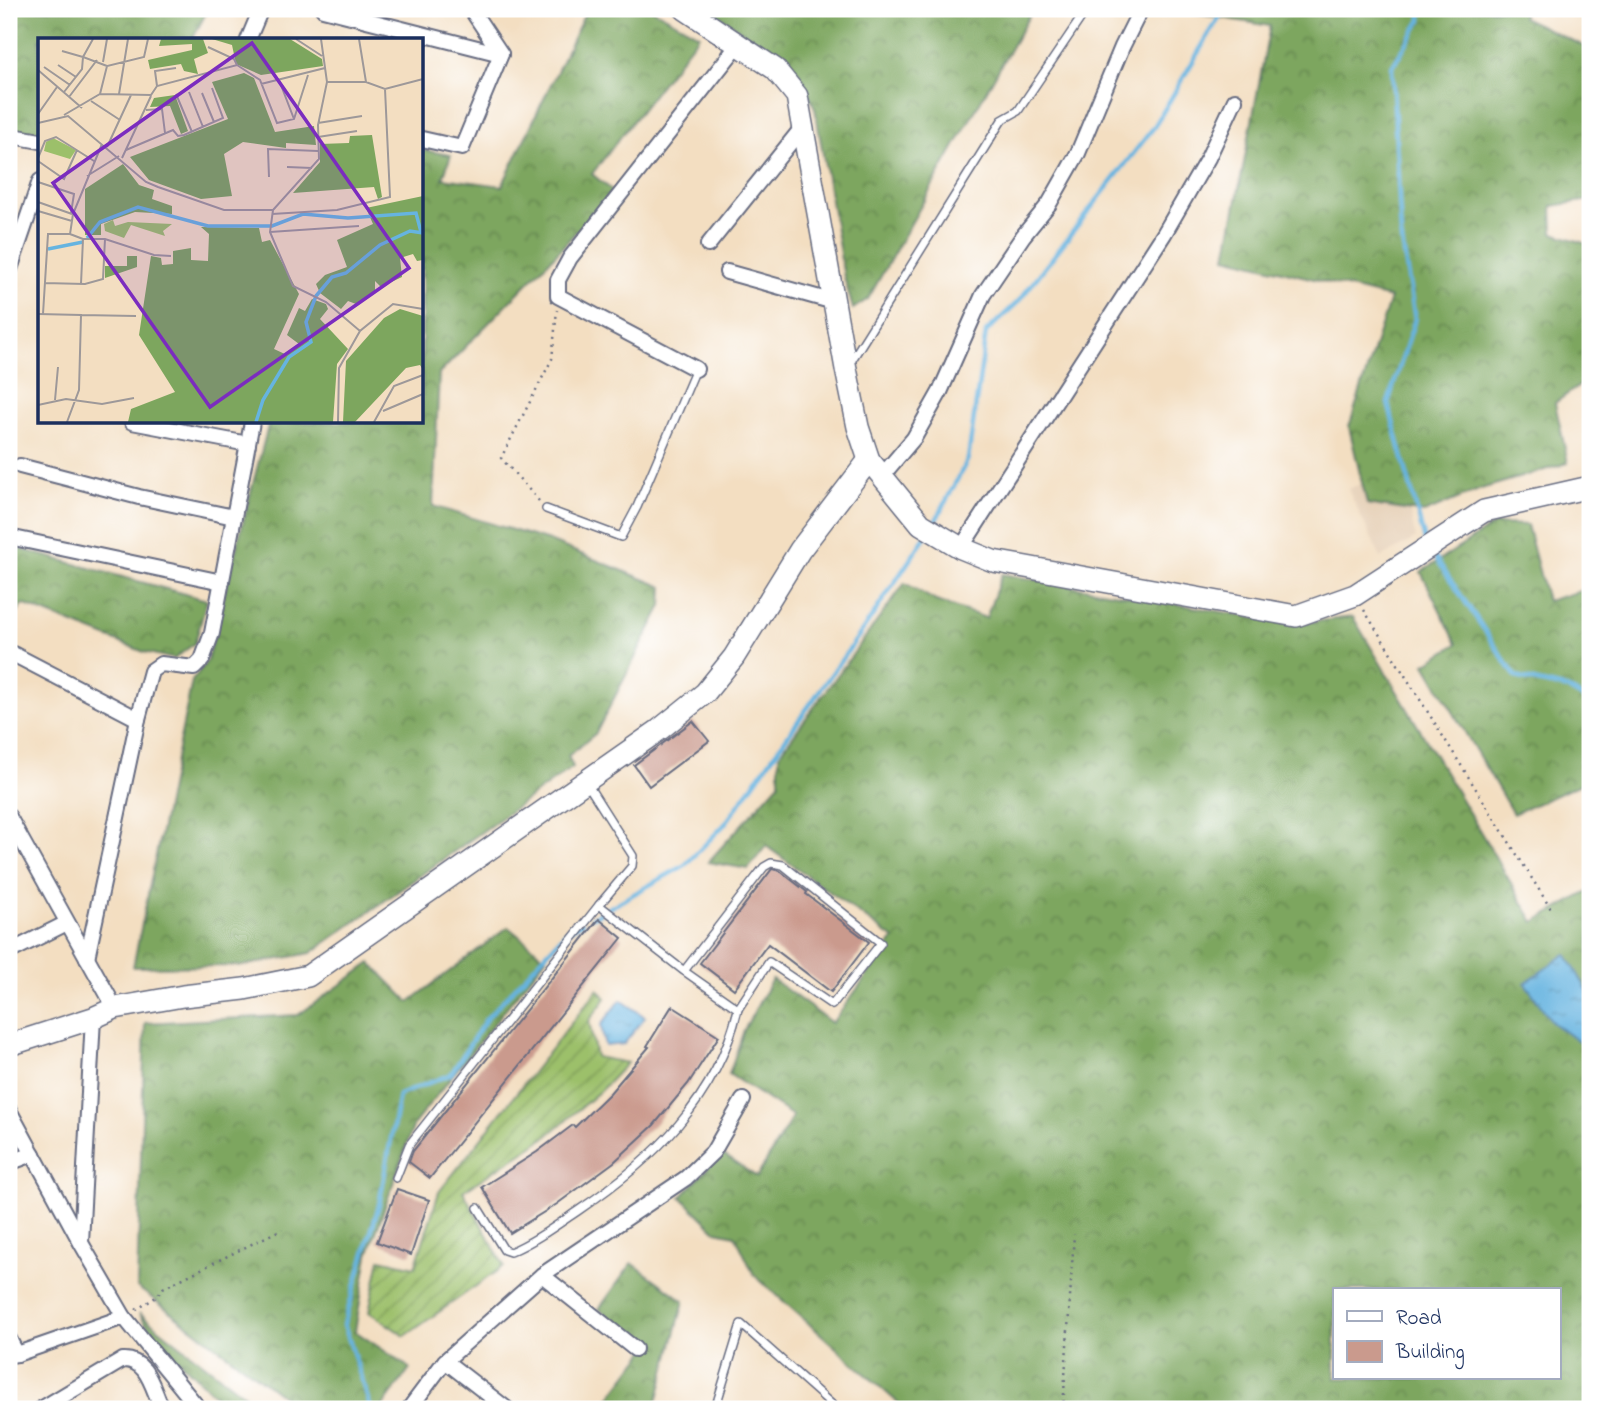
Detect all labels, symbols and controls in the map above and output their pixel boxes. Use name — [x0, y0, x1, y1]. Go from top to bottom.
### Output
inset map — [38, 38, 424, 424]
legend — [1333, 1288, 1560, 1380]
text: Road — [1396, 1304, 1442, 1334]
text: Building — [1395, 1338, 1465, 1370]

